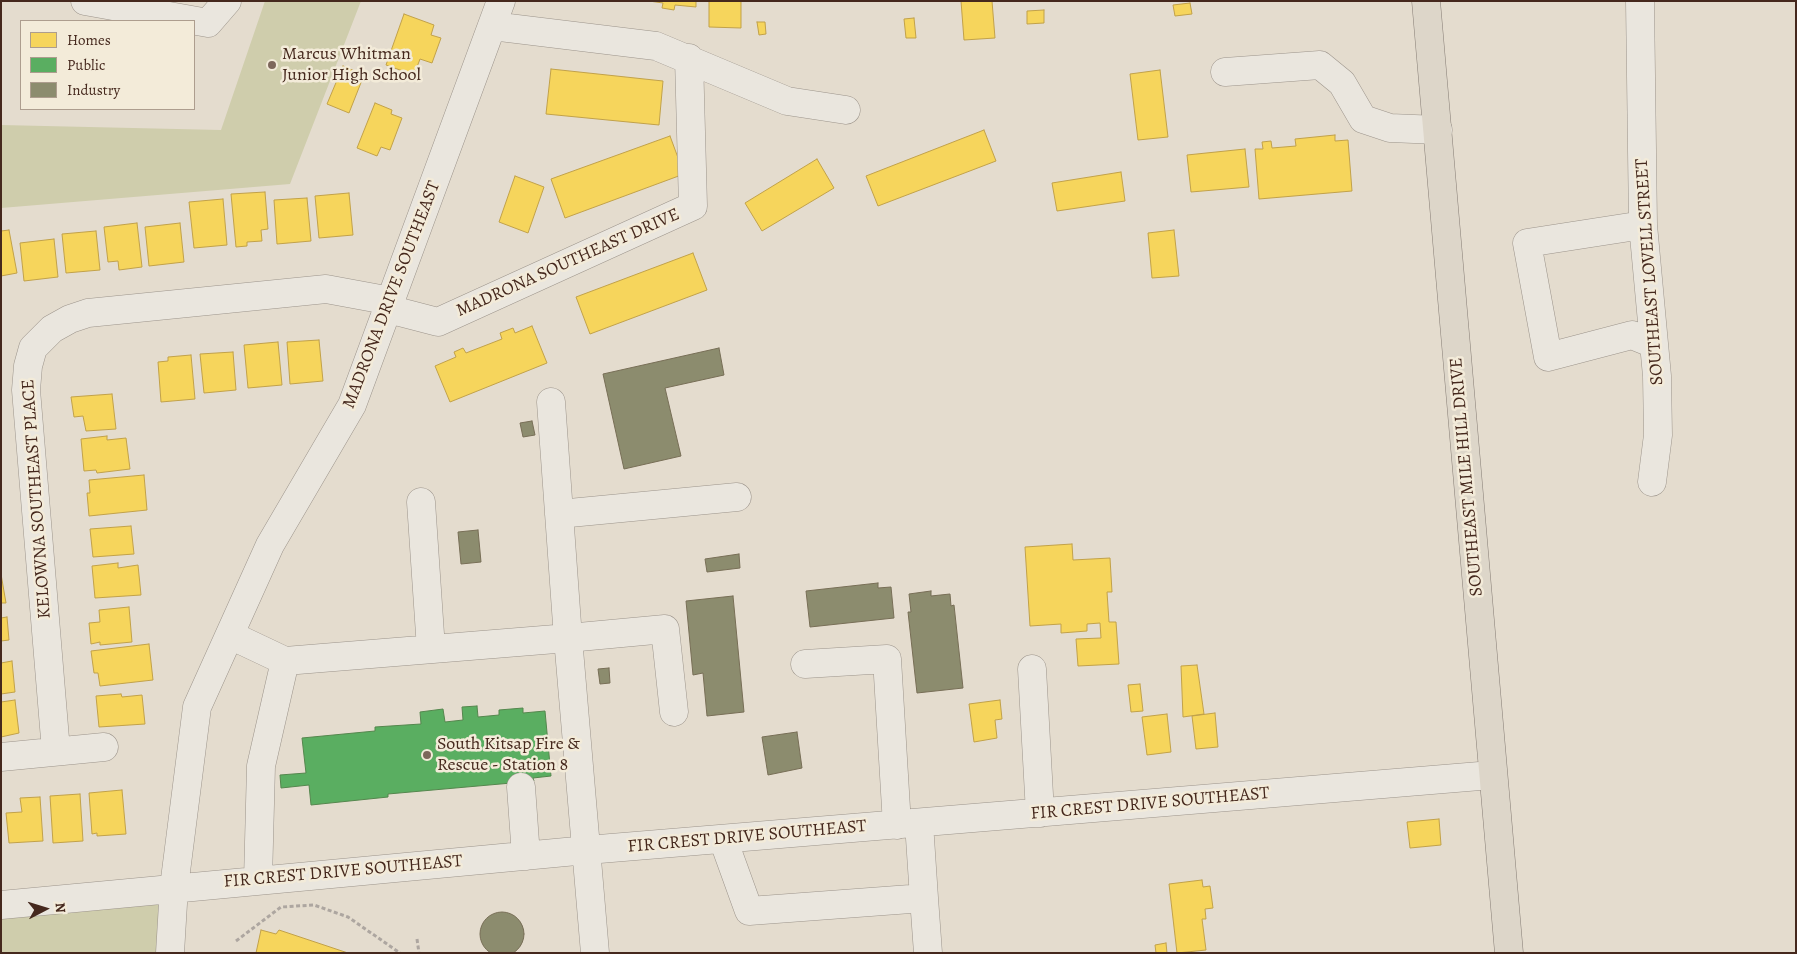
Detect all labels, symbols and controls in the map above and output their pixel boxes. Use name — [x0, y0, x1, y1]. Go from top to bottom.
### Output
legend — [20, 20, 195, 110]
text: Homes — [67, 30, 111, 50]
place label: Marcus Whitman Junior High School — [282, 44, 421, 86]
text: Public — [67, 55, 105, 75]
marker: Marcus Whitman Junior High School — [266, 59, 278, 71]
text: Industry — [67, 80, 120, 100]
street label: SOUTHEAST LOVELL STREET — [1631, 158, 1669, 386]
street label: MADRONA DRIVE SOUTHEAST — [339, 178, 445, 412]
street label: MADRONA SOUTHEAST DRIVE — [453, 204, 683, 322]
street label: SOUTHEAST MILE HILL DRIVE — [1446, 357, 1488, 597]
street label: KELOWNA SOUTHEAST PLACE — [18, 379, 56, 619]
place label: South Kitsap Fire & Rescue - Station 8 — [437, 734, 580, 776]
marker: South Kitsap Fire & Rescue - Station 8 — [421, 749, 433, 761]
street label: FIR CREST DRIVE SOUTHEAST — [1030, 783, 1270, 825]
street label: FIR CREST DRIVE SOUTHEAST — [627, 816, 867, 858]
street label: FIR CREST DRIVE SOUTHEAST — [223, 851, 463, 893]
north arrow — [20, 884, 70, 934]
text: N — [51, 902, 70, 914]

